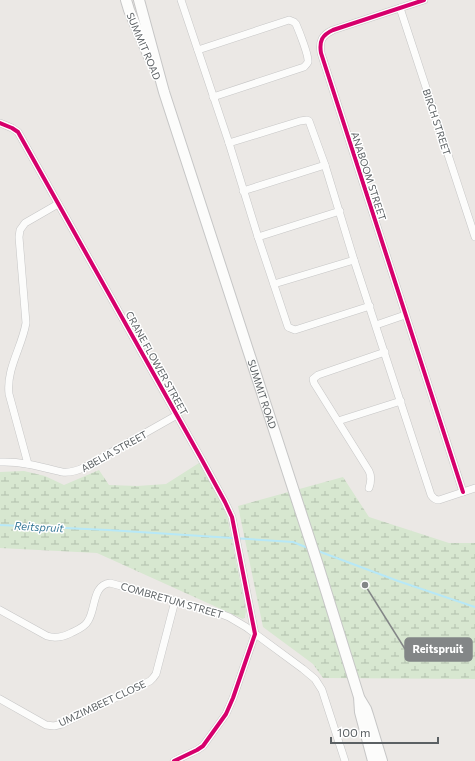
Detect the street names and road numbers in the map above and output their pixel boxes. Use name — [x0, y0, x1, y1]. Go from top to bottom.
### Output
street label: SUMMIT ROAD — [124, 11, 164, 81]
street label: BIRCH STREET — [421, 87, 454, 157]
street label: ANABOOM STREET — [349, 130, 389, 222]
street label: CRANE FLOWER STREET — [123, 309, 191, 418]
street label: SUMMIT ROAD — [245, 358, 279, 430]
street label: ABELIA STREET — [79, 428, 150, 474]
street label: COMBRETUM STREET — [120, 580, 225, 620]
street label: UMZIMBEET CLOSE — [56, 677, 148, 728]

